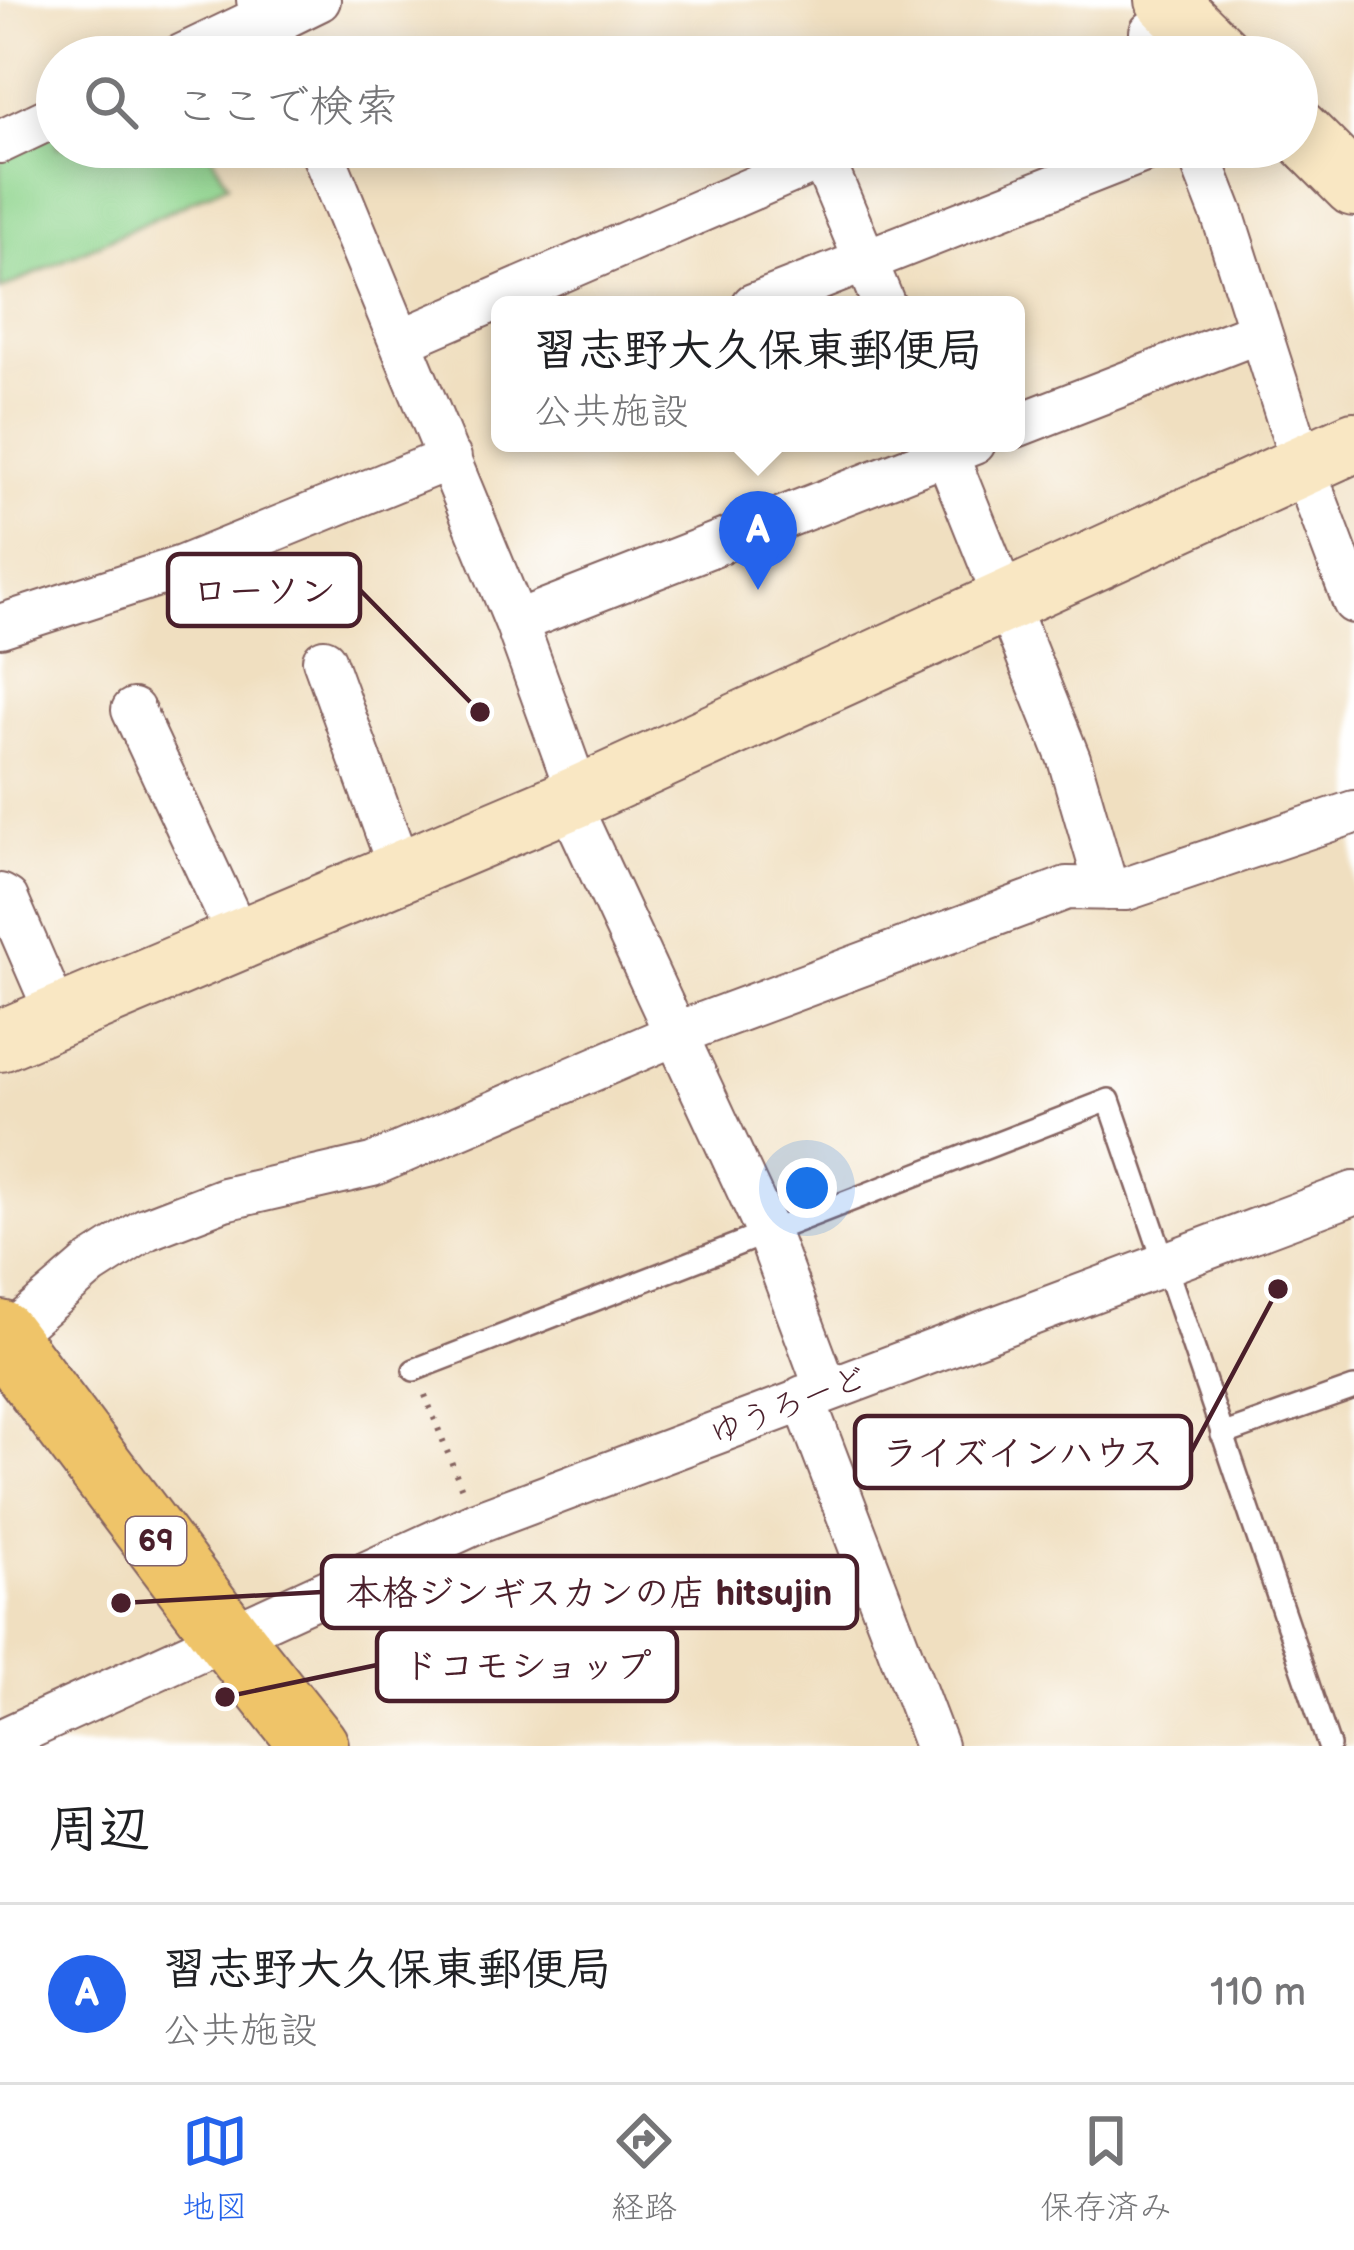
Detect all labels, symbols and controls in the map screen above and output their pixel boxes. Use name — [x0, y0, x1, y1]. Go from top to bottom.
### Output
search box — [36, 36, 1318, 168]
icon: search — [78, 69, 144, 135]
text: ここで検索 — [174, 80, 399, 135]
popup — [491, 296, 1025, 452]
text: 習志野大久保東郵便局 — [533, 324, 983, 379]
text: 公共施設 — [533, 389, 689, 436]
pin: A — [719, 491, 797, 590]
callout: ローソン — [168, 554, 360, 626]
text: ローソン — [192, 571, 336, 614]
your location — [777, 1158, 837, 1218]
street label: ゆうろーど — [704, 1358, 872, 1454]
callout: ライズインハウス — [855, 1416, 1191, 1488]
text: ライズインハウス — [882, 1433, 1164, 1476]
road number: 69 — [126, 1517, 186, 1565]
callout: 本格ジンギスカンの店 hitsujin — [322, 1556, 857, 1628]
text: 本格ジンギスカンの店 hitsujin — [346, 1573, 832, 1616]
callout: ドコモショップ — [377, 1629, 677, 1701]
text: ドコモショップ — [402, 1646, 652, 1689]
text: 周辺 — [48, 1800, 150, 1861]
text: 習志野大久保東郵便局 — [162, 1943, 612, 1998]
text: A — [75, 1970, 99, 2017]
text: 110 m — [1210, 1970, 1306, 2017]
text: 公共施設 — [162, 2008, 318, 2055]
tab: 地図 — [182, 2108, 248, 2228]
tab: 経路 — [611, 2108, 677, 2228]
tab: 保存済み — [1040, 2108, 1172, 2228]

